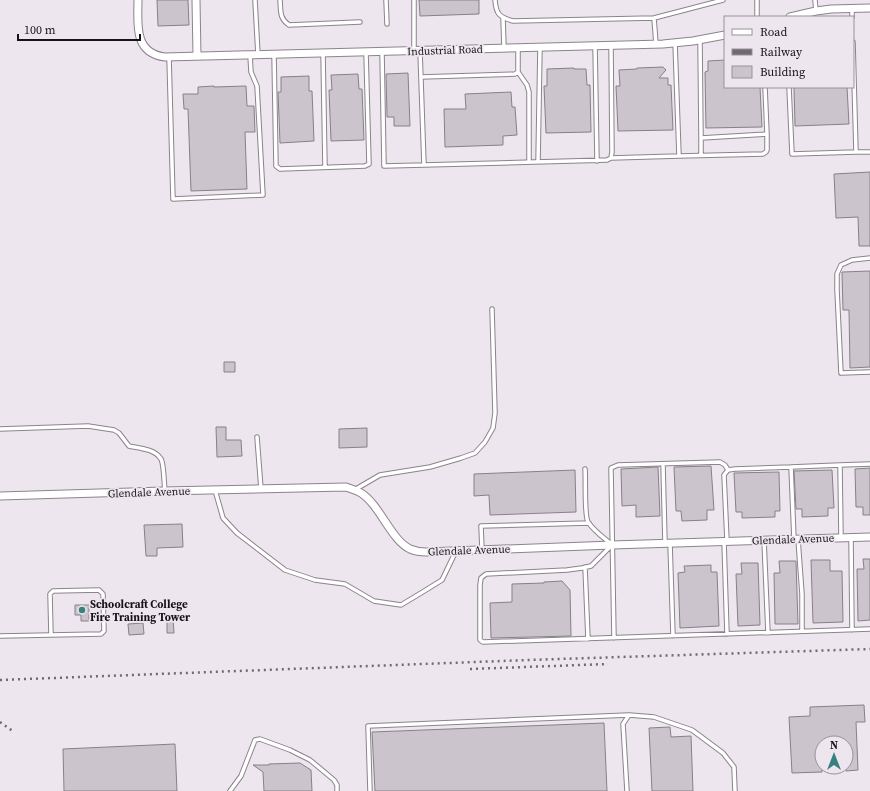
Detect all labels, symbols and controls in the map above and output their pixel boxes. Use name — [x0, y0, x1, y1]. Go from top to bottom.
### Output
scale bar — [18, 16, 140, 42]
legend — [724, 16, 854, 88]
text: 100 m — [24, 22, 56, 38]
text: Road — [760, 24, 787, 40]
street label: Industrial Road — [407, 42, 484, 59]
text: Railway — [760, 44, 803, 60]
text: Building — [760, 64, 805, 80]
street label: Glendale Avenue — [108, 484, 191, 501]
street label: Glendale Avenue — [752, 531, 835, 548]
street label: Glendale Avenue — [428, 542, 511, 559]
place label: Schoolcraft College Fire Training Tower — [90, 597, 191, 625]
marker: Schoolcraft College Fire Training Tower — [77, 605, 87, 615]
north arrow — [814, 735, 854, 775]
text: N — [830, 738, 838, 753]

